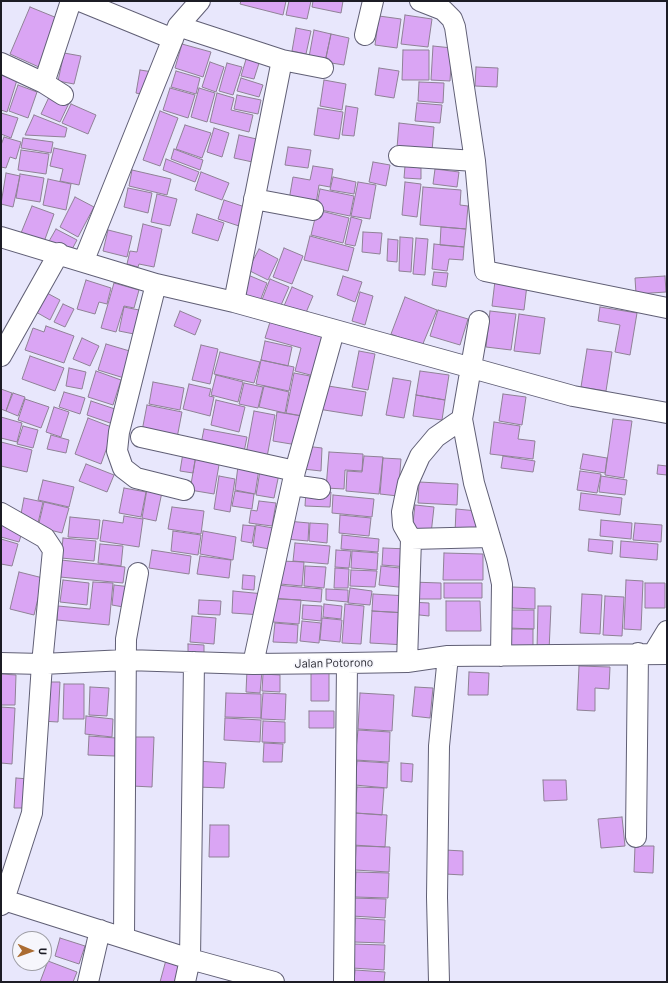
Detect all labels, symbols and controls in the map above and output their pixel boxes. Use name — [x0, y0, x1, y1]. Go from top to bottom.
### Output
street label: Jalan Potorono — [295, 655, 373, 671]
north arrow — [12, 931, 52, 971]
text: U — [37, 948, 50, 955]

